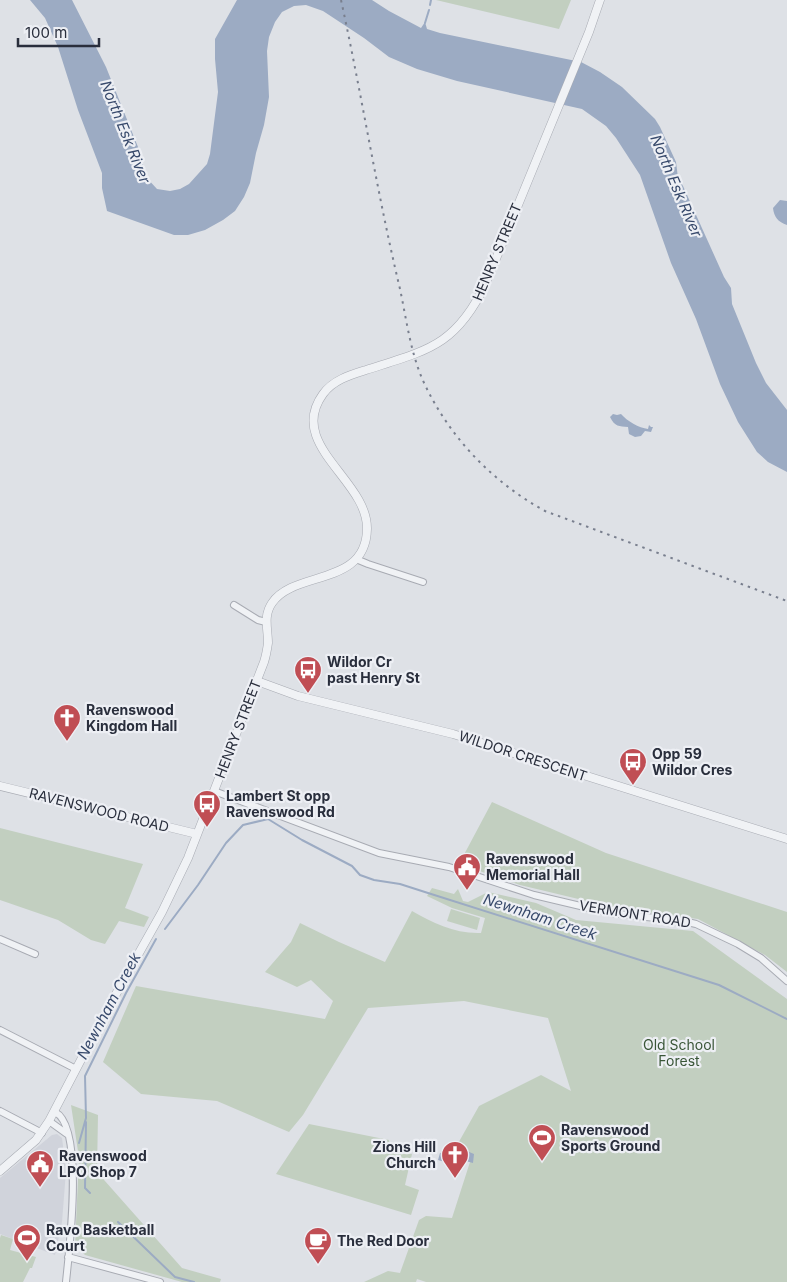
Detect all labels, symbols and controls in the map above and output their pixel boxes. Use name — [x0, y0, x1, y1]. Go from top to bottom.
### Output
scale bar — [18, 15, 99, 47]
text: 100 m — [25, 23, 67, 42]
water label: North Esk River — [96, 78, 155, 186]
water label: North Esk River — [646, 132, 707, 240]
street label: HENRY STREET — [468, 200, 525, 303]
place label: Wildor Cr past Henry St — [327, 653, 420, 686]
bus stop icon: Wildor Cr past Henry St — [293, 655, 323, 694]
street label: HENRY STREET — [211, 677, 264, 781]
place label: Ravenswood Kingdom Hall — [86, 701, 177, 734]
church icon: Ravenswood Kingdom Hall — [52, 703, 82, 742]
street label: WILDOR CRESCENT — [457, 727, 590, 784]
place label: Opp 59 Wildor Cres — [652, 745, 733, 778]
bus stop icon: Opp 59 Wildor Cres — [618, 747, 648, 786]
street label: RAVENSWOOD ROAD — [27, 784, 171, 835]
place label: Lambert St opp Ravenswood Rd — [226, 787, 335, 820]
bus stop icon: Lambert St opp Ravenswood Rd — [192, 789, 222, 828]
place label: Ravenswood Memorial Hall — [486, 850, 580, 883]
public building icon: Ravenswood Memorial Hall — [452, 852, 482, 891]
water label: Newnham Creek — [481, 889, 600, 944]
street label: VERMONT ROAD — [578, 896, 692, 931]
water label: Newnham Creek — [72, 948, 145, 1062]
park label: Old School Forest — [643, 1036, 715, 1069]
place label: Ravenswood Sports Ground — [561, 1121, 660, 1154]
sports icon: Ravenswood Sports Ground — [527, 1123, 557, 1162]
place label: Zions Hill Church — [373, 1138, 436, 1171]
church icon: Zions Hill Church — [440, 1140, 470, 1179]
place label: Ravenswood LPO Shop 7 — [59, 1147, 147, 1180]
public building icon: Ravenswood LPO Shop 7 — [25, 1149, 55, 1188]
place label: Ravo Basketball Court — [46, 1221, 154, 1254]
sports icon: Ravo Basketball Court — [12, 1223, 42, 1262]
cafe icon: The Red Door — [303, 1226, 333, 1265]
place label: The Red Door — [337, 1232, 430, 1249]

